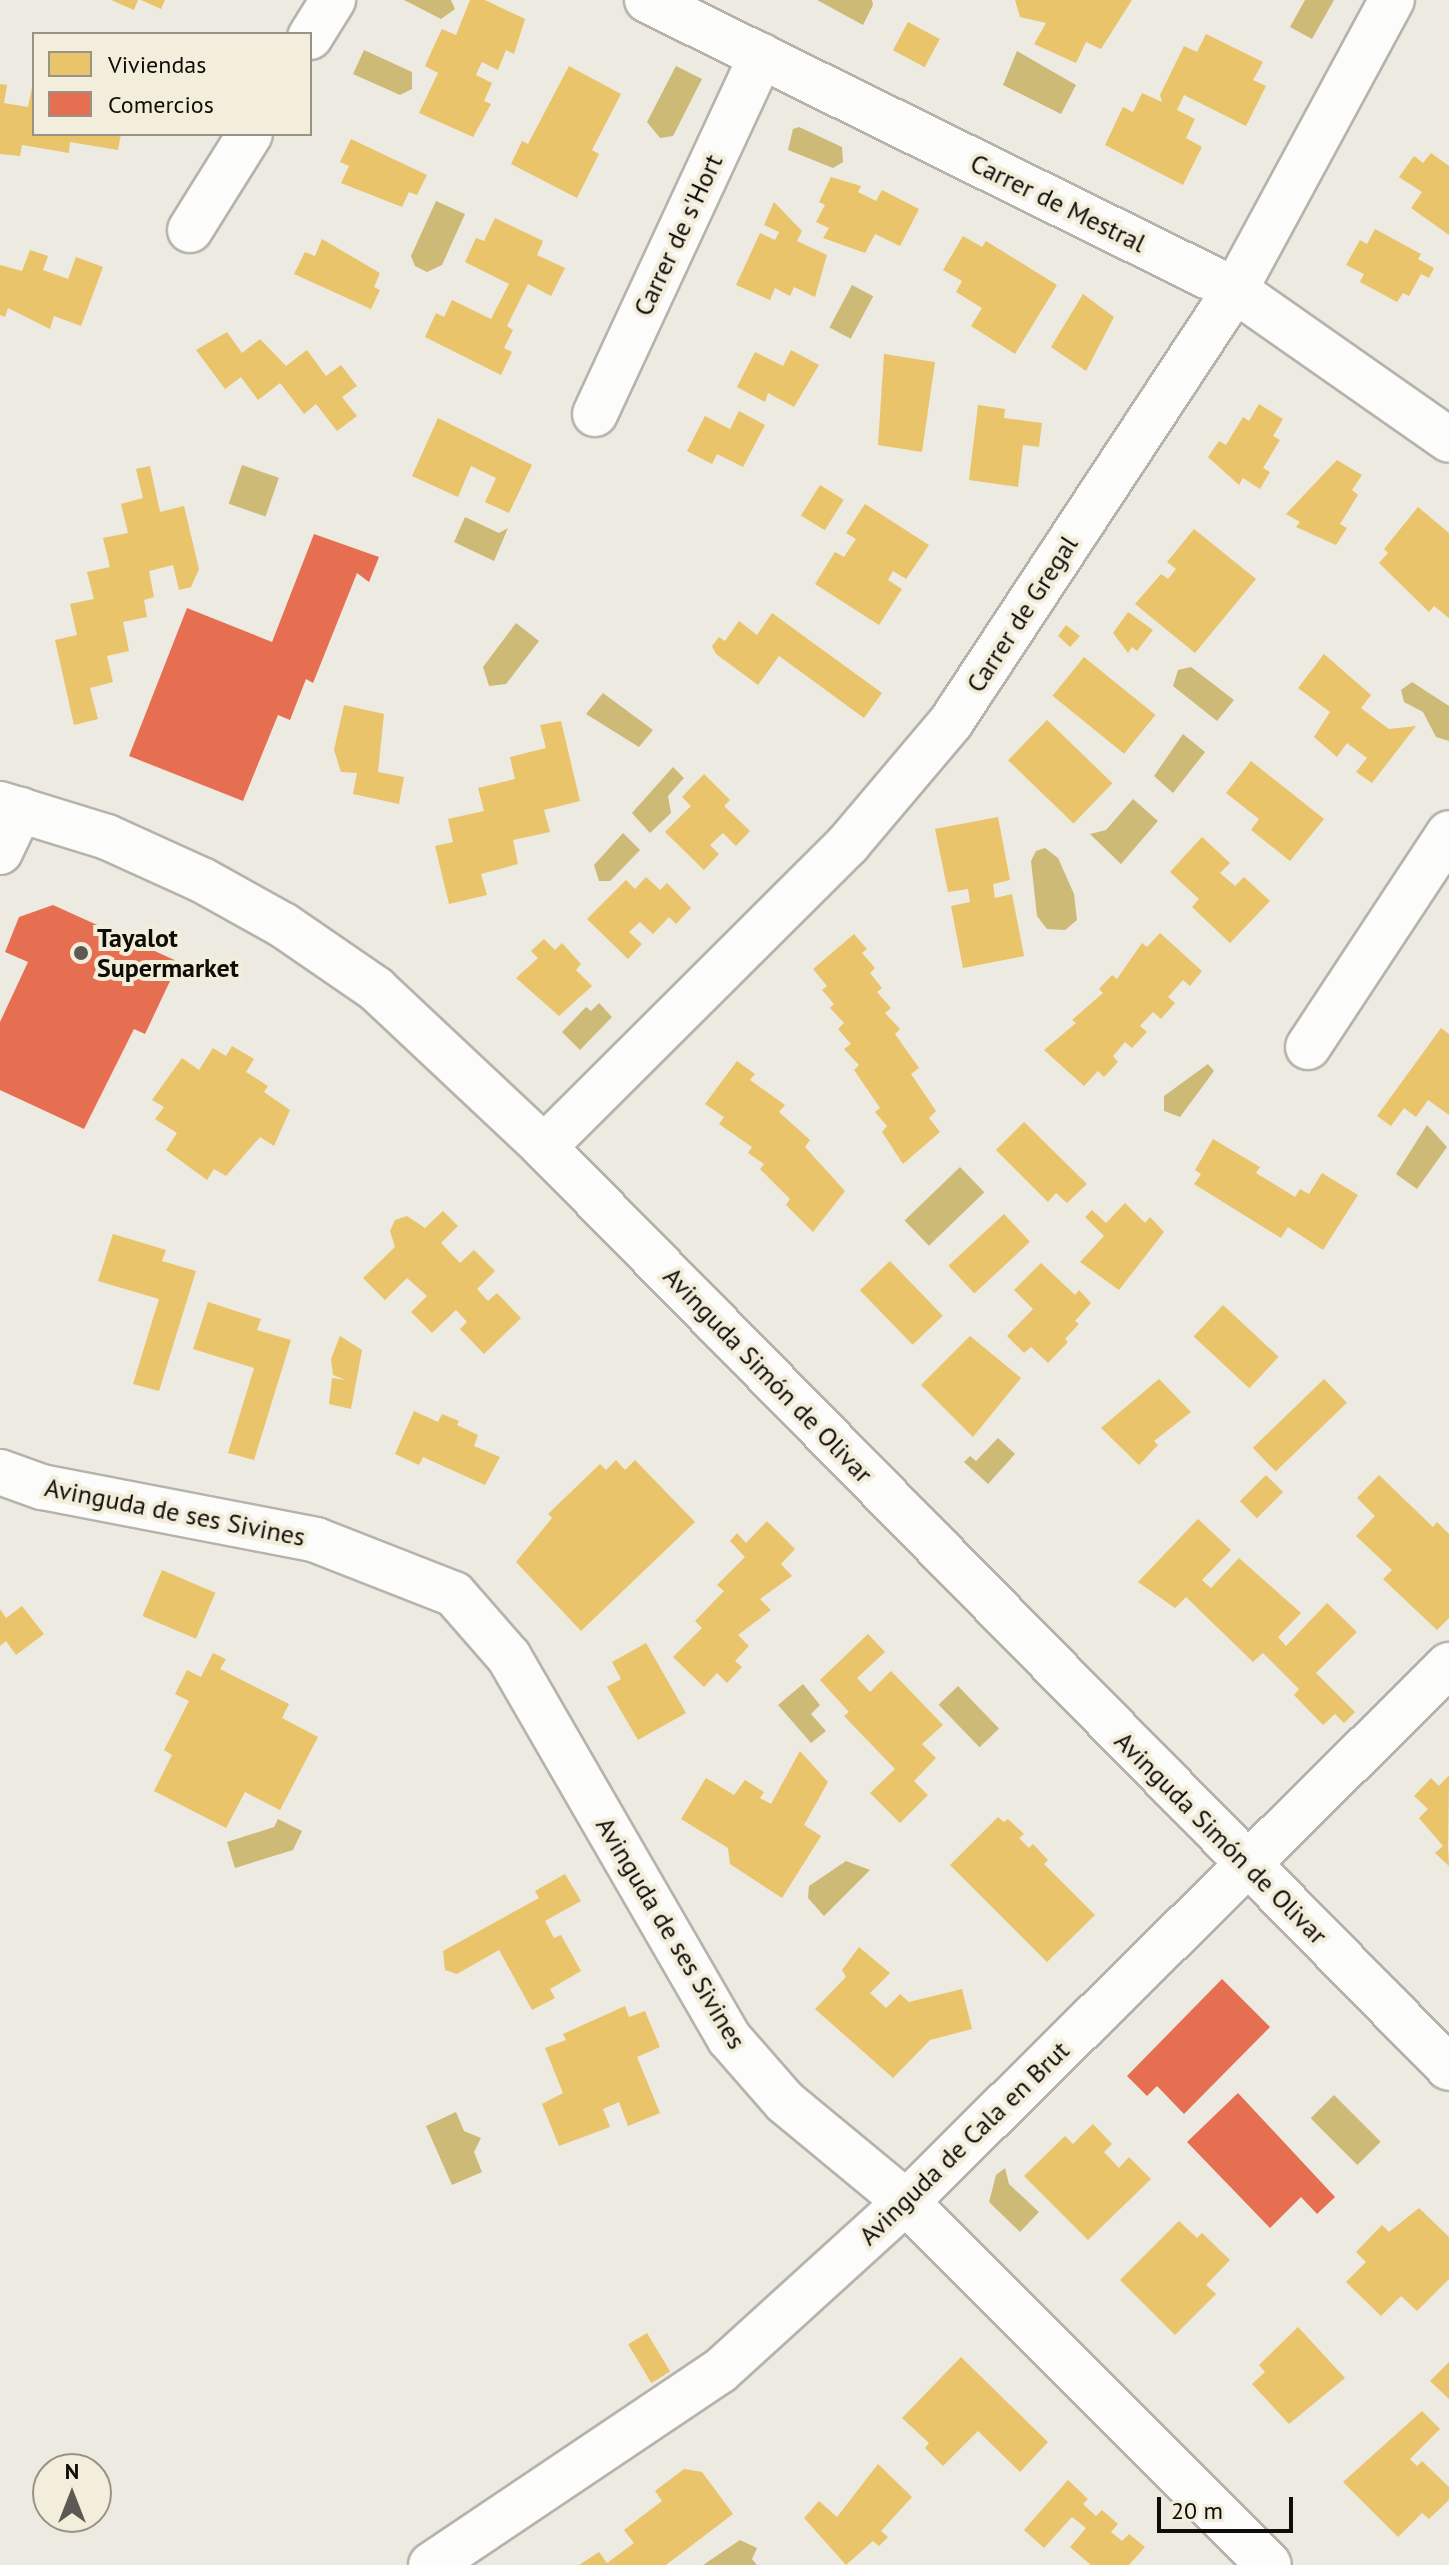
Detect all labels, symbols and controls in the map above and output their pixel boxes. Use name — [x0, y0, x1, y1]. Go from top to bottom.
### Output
legend — [32, 32, 312, 136]
text: Viviendas — [108, 49, 206, 80]
text: Comercios — [108, 89, 214, 120]
street label: Carrer de Mestral — [965, 147, 1151, 259]
street label: Carrer de s'Hort — [627, 149, 729, 321]
street label: Carrer de Gregal — [960, 530, 1084, 698]
place label: Tayalot Supermarket — [97, 922, 239, 984]
marker: Tayalot Supermarket — [72, 944, 90, 962]
street label: Avinguda Simón de Olivar — [657, 1261, 879, 1489]
street label: Avinguda de ses Sivines — [42, 1471, 308, 1553]
street label: Avinguda Simón de Olivar — [1108, 1725, 1334, 1951]
street label: Avinguda de ses Sivines — [589, 1812, 753, 2054]
street label: Avinguda de Cala en Brut — [852, 2035, 1076, 2251]
north arrow — [32, 2453, 112, 2533]
text: N — [65, 2457, 79, 2485]
scale bar — [1161, 2481, 1297, 2531]
text: 20 m — [1171, 2495, 1223, 2526]

